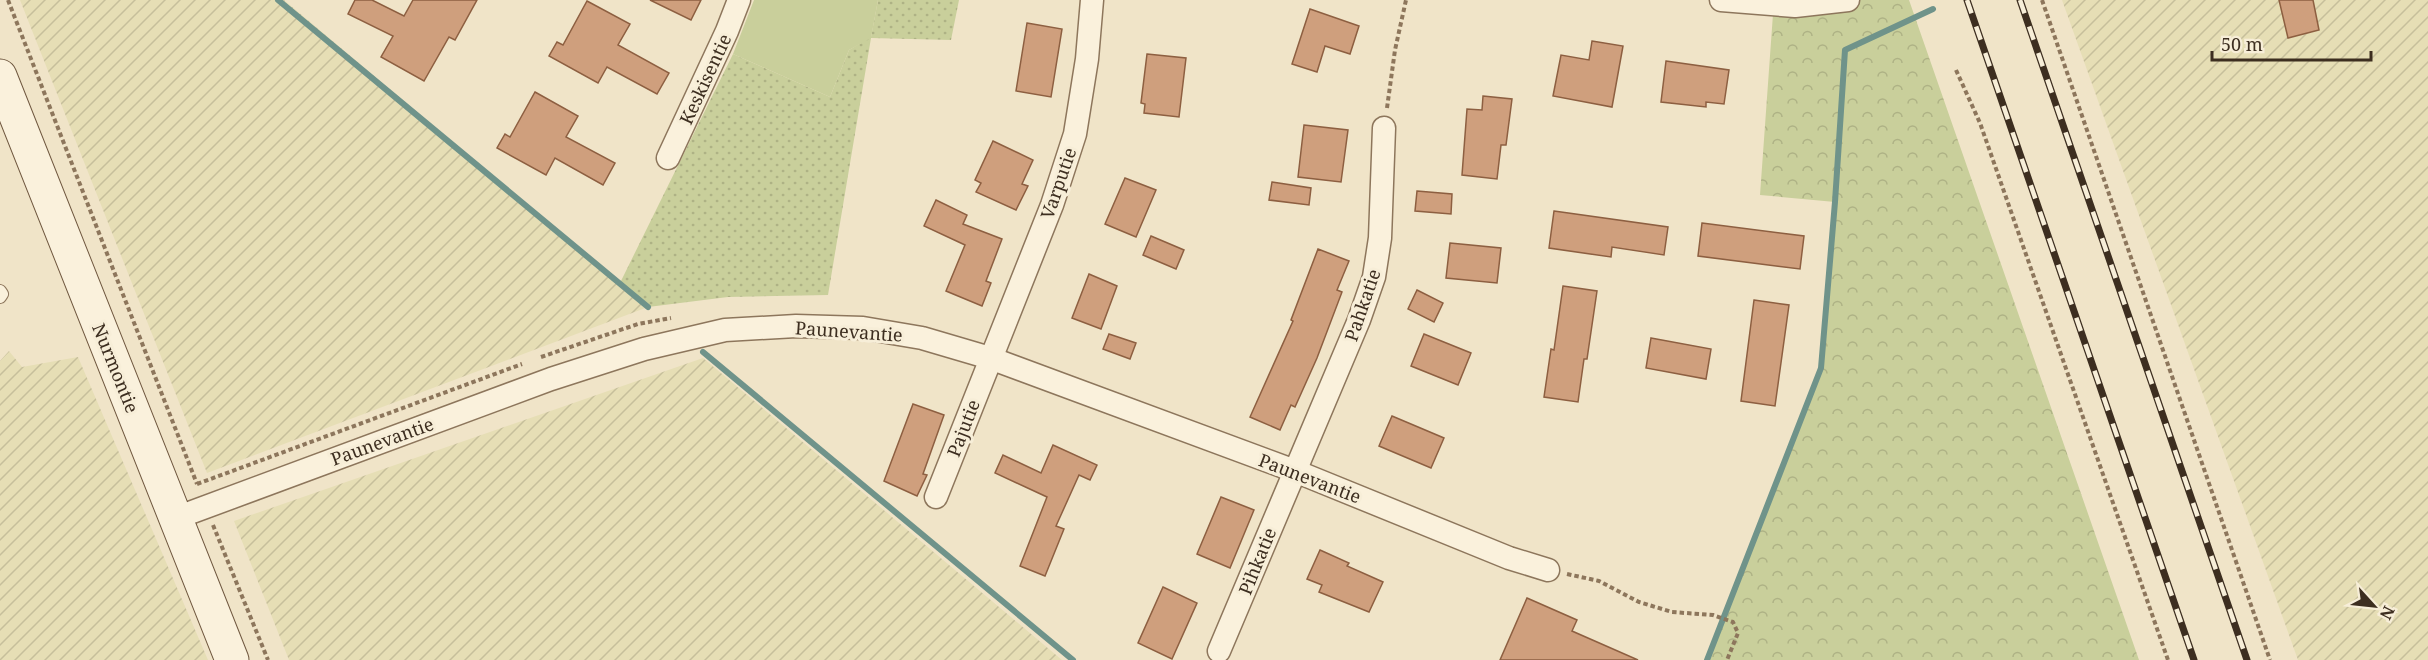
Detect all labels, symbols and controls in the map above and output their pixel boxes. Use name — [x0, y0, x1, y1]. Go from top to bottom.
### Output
scale bar — [2212, 24, 2371, 62]
street label: Keskisentie — [674, 30, 736, 128]
text: 50 m — [2221, 32, 2263, 56]
street label: Varputie — [1035, 144, 1081, 222]
street label: Pahkatie — [1338, 266, 1386, 344]
street label: Paunevantie — [795, 315, 903, 347]
street label: Nurmontie — [87, 320, 145, 416]
street label: Pajutie — [941, 396, 985, 460]
street label: Paunevantie — [327, 411, 437, 471]
street label: Paunevantie — [1255, 448, 1365, 508]
street label: Pihkatie — [1233, 524, 1281, 598]
north arrow — [2344, 576, 2404, 636]
text: N — [2375, 602, 2400, 624]

